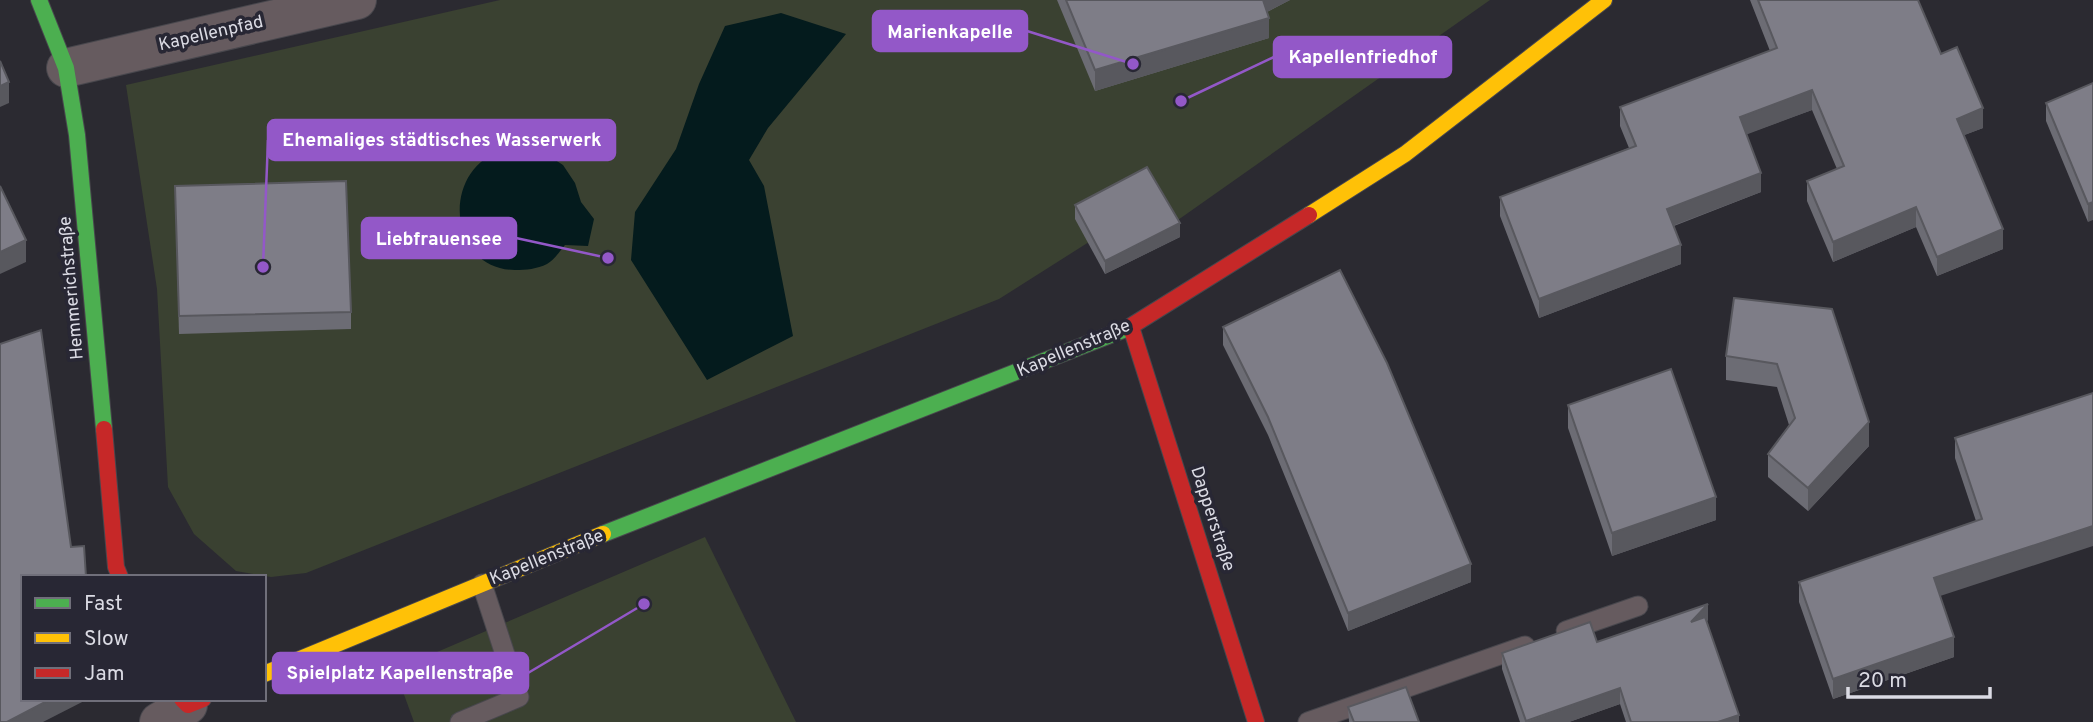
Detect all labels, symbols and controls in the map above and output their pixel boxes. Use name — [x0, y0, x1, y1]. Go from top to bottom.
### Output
street label: Kapellenpfad — [156, 11, 266, 57]
callout: Marienkapelle — [873, 11, 1027, 51]
text: Marienkapelle — [887, 21, 1013, 45]
callout: Kapellenfriedhof — [1274, 37, 1451, 77]
text: Kapellenfriedhof — [1288, 46, 1438, 70]
callout: Ehemaliges städtisches Wasserwerk — [268, 120, 615, 160]
text: Ehemaliges städtisches Wasserwerk — [282, 129, 602, 153]
street label: Hemmerichstraße — [54, 215, 90, 361]
callout: Liebfrauensee — [362, 218, 516, 258]
text: Liebfrauensee — [376, 228, 502, 252]
street label: Kapellenstraße — [1014, 315, 1134, 383]
street label: Dapperstraße — [1184, 464, 1240, 574]
street label: Kapellenstraße — [487, 525, 607, 591]
legend — [21, 575, 266, 701]
text: Fast — [84, 591, 123, 618]
text: Slow — [84, 626, 129, 653]
callout: Spielplatz Kapellenstraße — [273, 653, 528, 693]
scale bar — [1848, 656, 1990, 700]
text: Jam — [84, 661, 125, 688]
text: Spielplatz Kapellenstraße — [287, 662, 514, 686]
text: 20 m — [1858, 668, 1907, 695]

